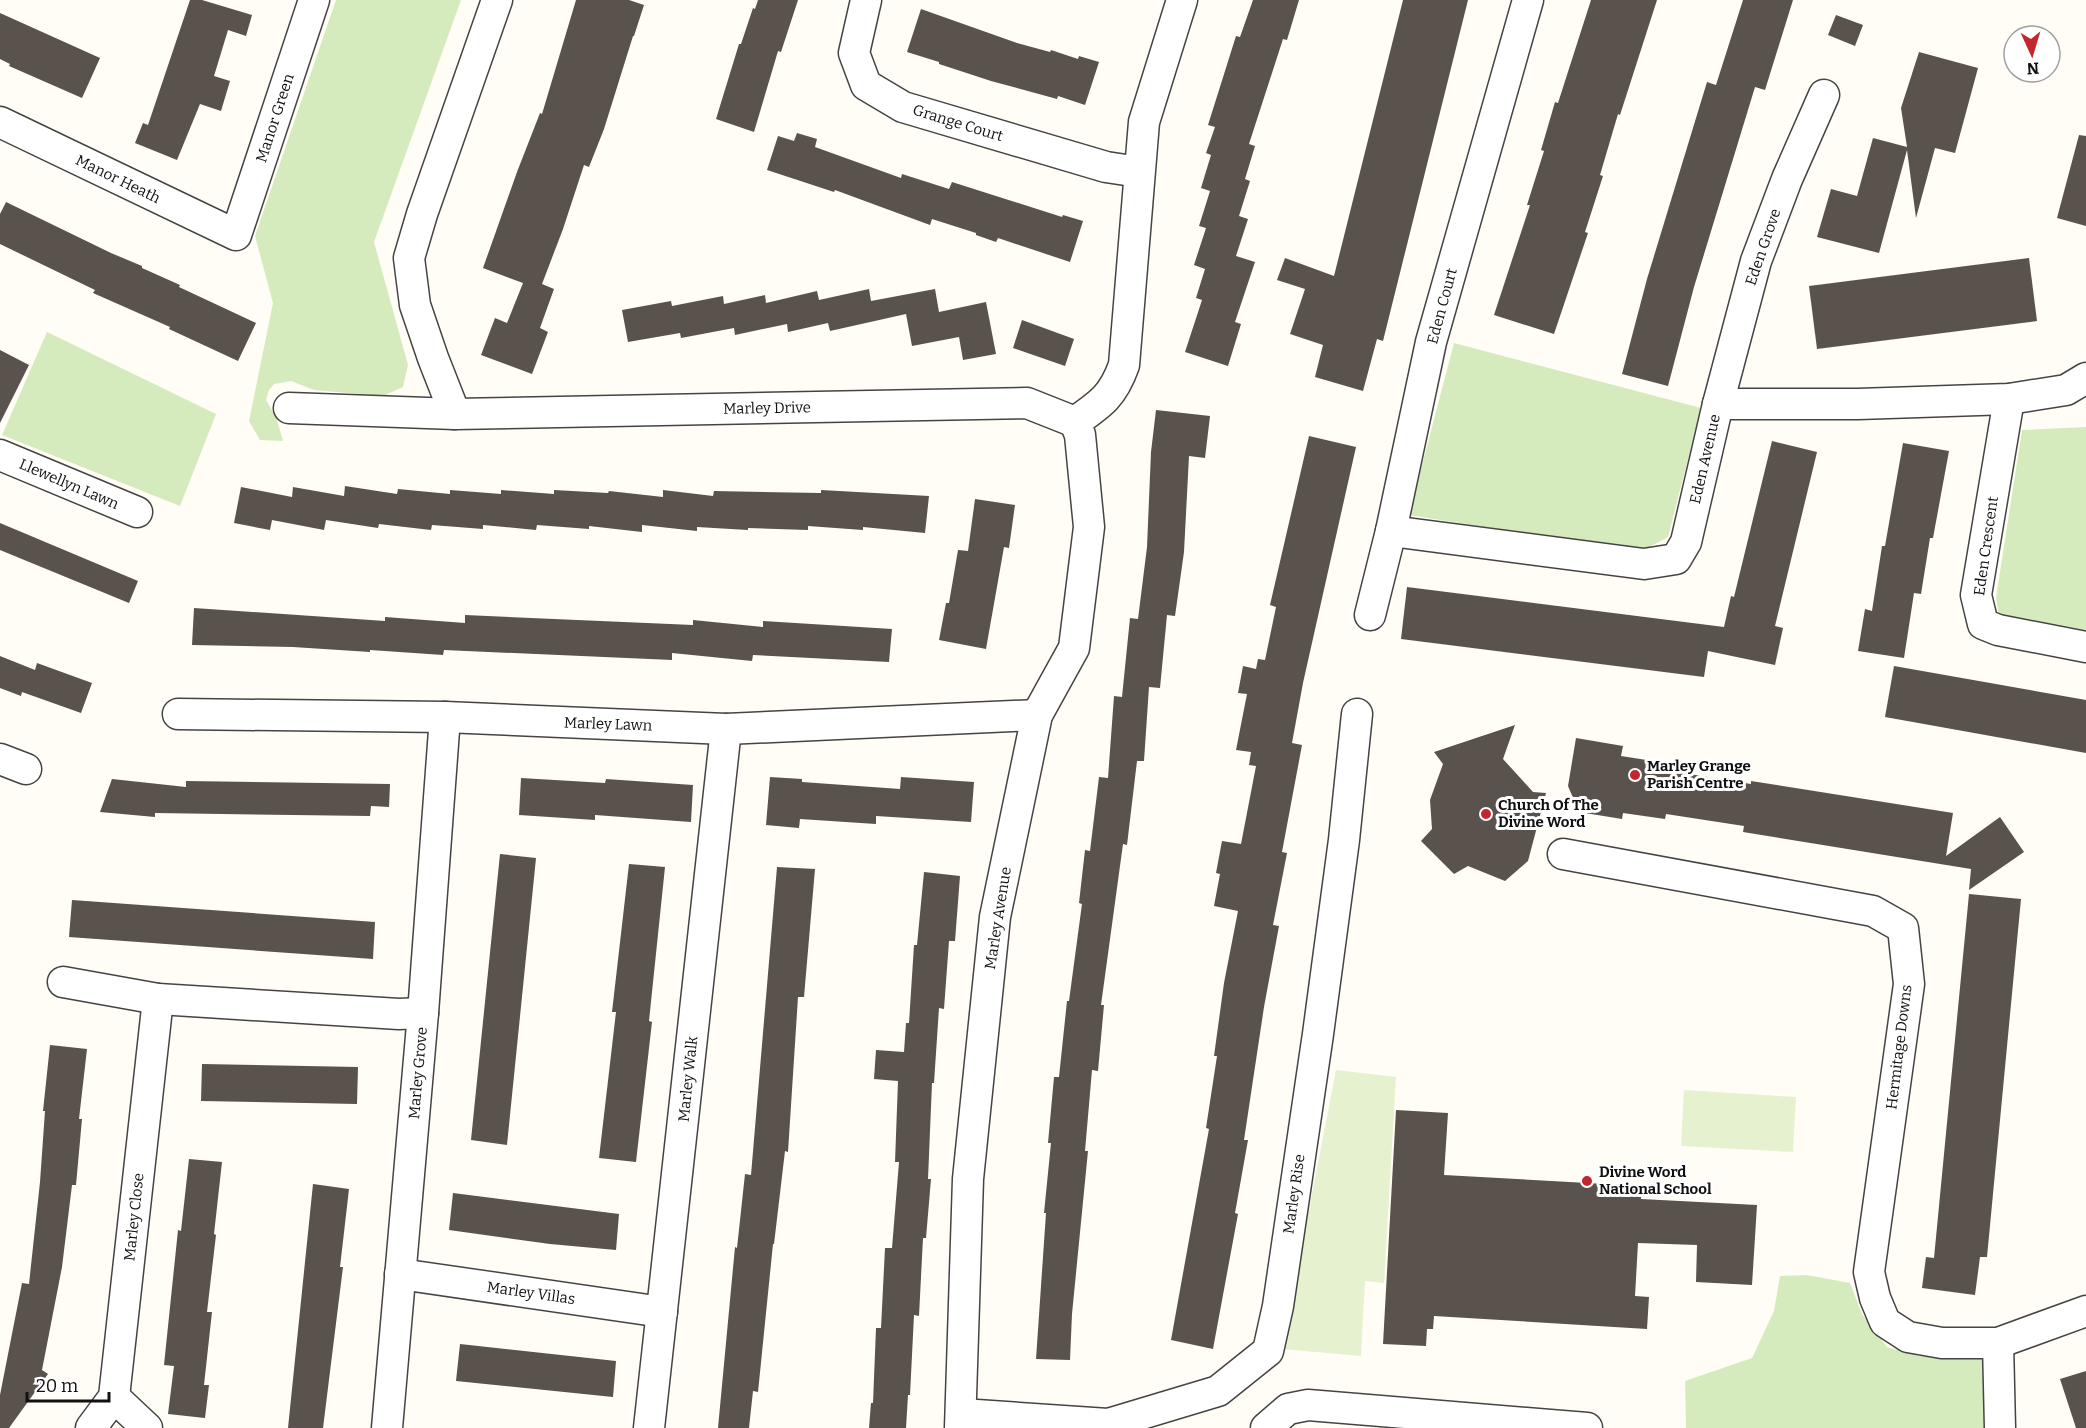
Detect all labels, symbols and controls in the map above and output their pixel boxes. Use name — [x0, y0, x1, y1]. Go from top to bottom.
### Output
north arrow — [2002, 24, 2062, 84]
text: N — [2026, 59, 2040, 78]
street label: Manor Green — [252, 71, 298, 165]
street label: Grange Court — [911, 101, 1006, 145]
street label: Manor Heath — [73, 151, 164, 207]
street label: Eden Grove — [1741, 206, 1785, 288]
street label: Eden Court — [1423, 265, 1461, 346]
street label: Marley Drive — [723, 398, 811, 418]
street label: Eden Avenue — [1686, 412, 1724, 506]
street label: Llewellyn Lawn — [16, 455, 122, 513]
street label: Eden Crescent — [1970, 495, 2002, 597]
street label: Marley Lawn — [564, 713, 653, 735]
place label: Marley Grange Parish Centre — [1647, 757, 1751, 792]
marker: Marley Grange Parish Centre — [1628, 768, 1642, 782]
place label: Church Of The Divine Word — [1498, 796, 1599, 831]
marker: Church Of The Divine Word — [1479, 807, 1493, 821]
street label: Marley Avenue — [981, 865, 1015, 971]
street label: Hermitage Downs — [1882, 984, 1916, 1110]
street label: Marley Grove — [405, 1026, 431, 1120]
street label: Marley Walk — [675, 1035, 701, 1123]
street label: Marley Rise — [1279, 1153, 1309, 1235]
place label: Divine Word National School — [1599, 1163, 1712, 1198]
street label: Marley Close — [120, 1172, 148, 1262]
marker: Divine Word National School — [1580, 1174, 1594, 1188]
street label: Marley Villas — [486, 1278, 576, 1308]
scale bar — [27, 1365, 110, 1403]
text: 20 m — [36, 1375, 78, 1397]

